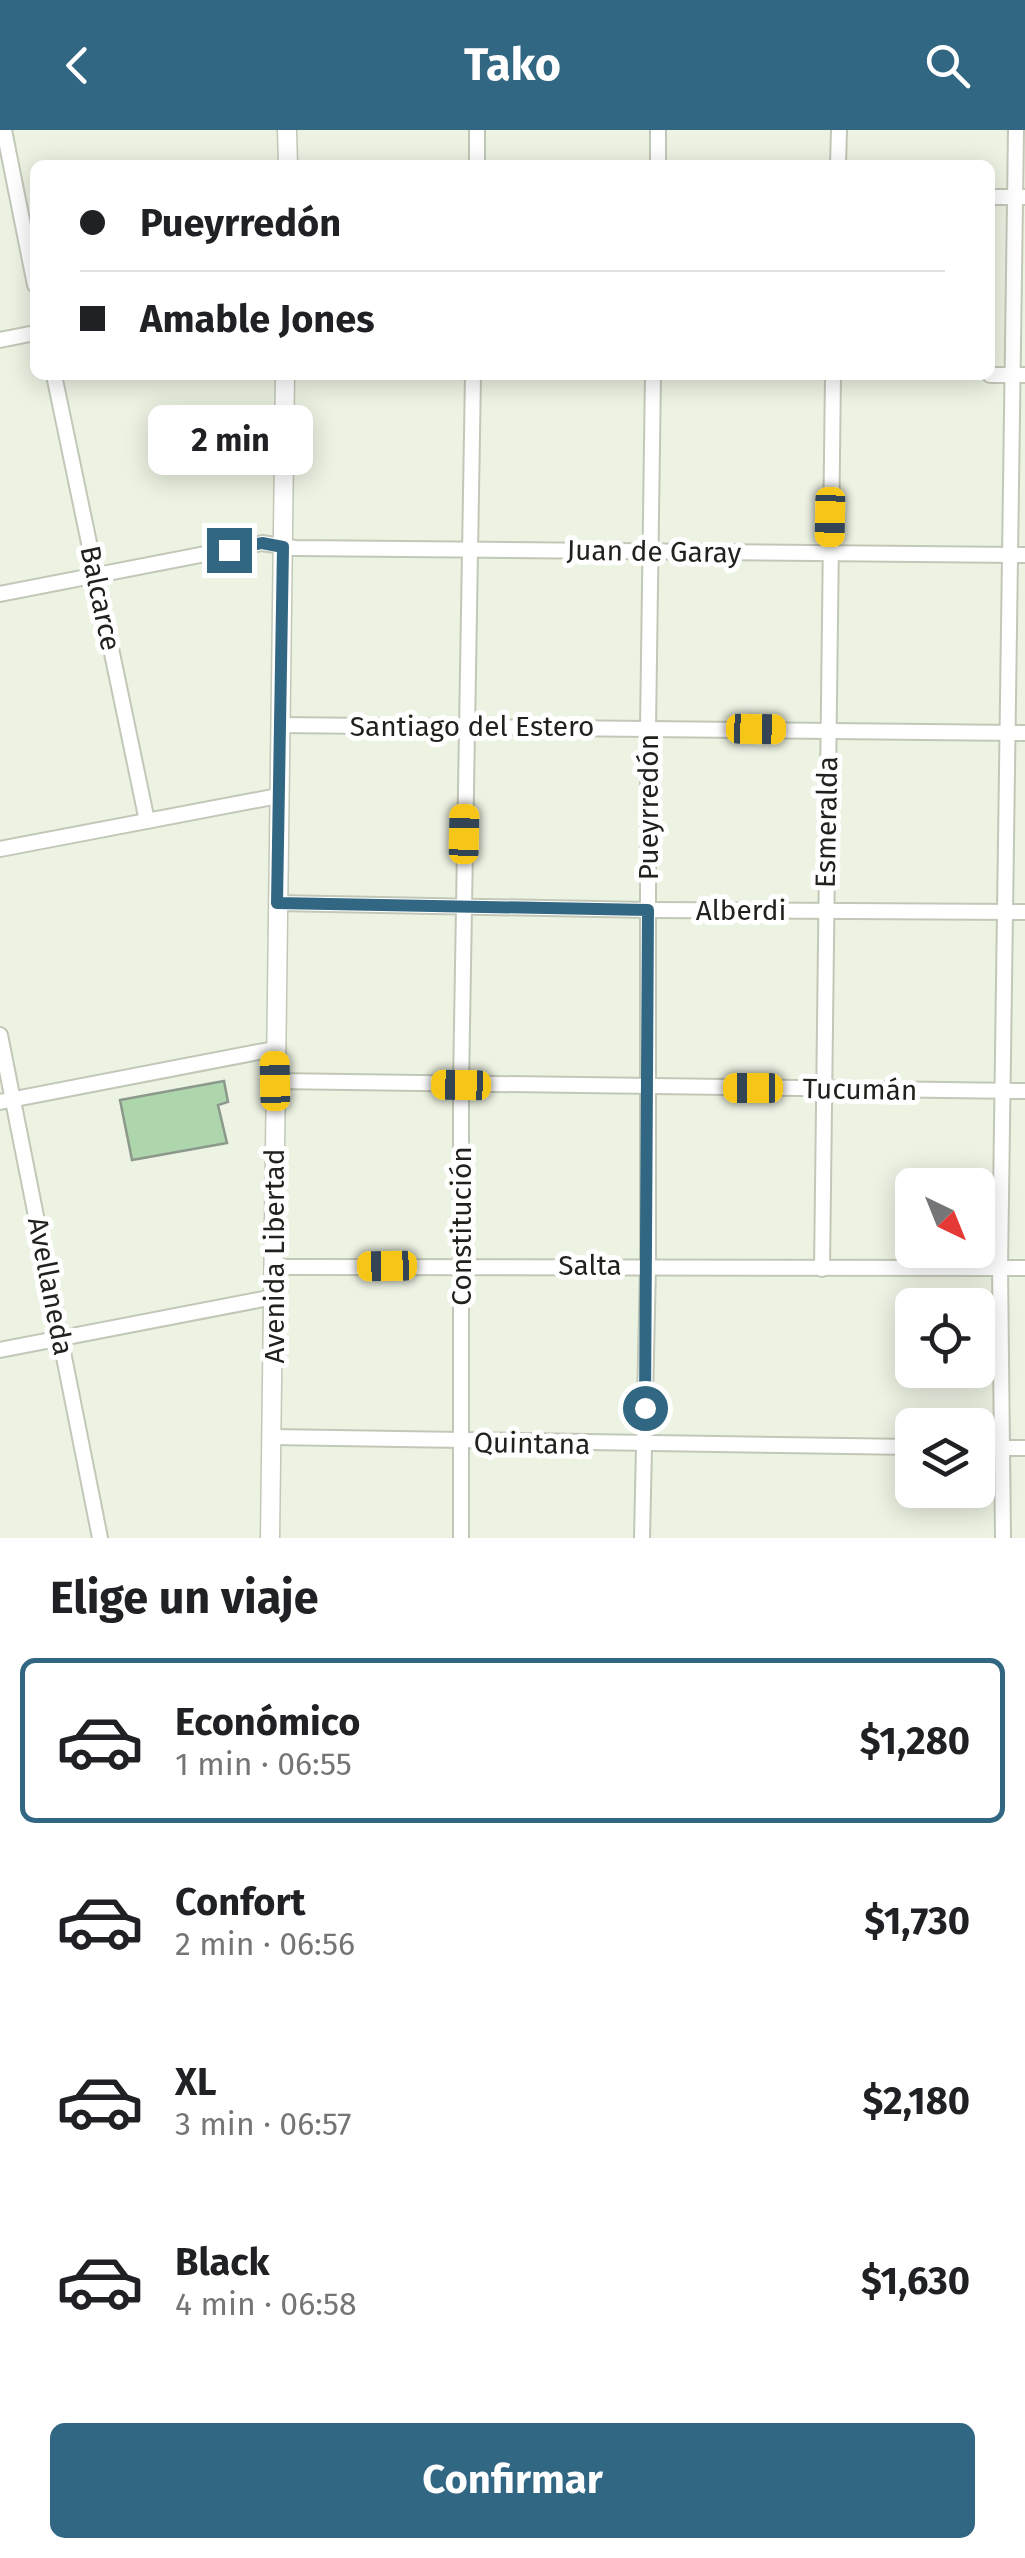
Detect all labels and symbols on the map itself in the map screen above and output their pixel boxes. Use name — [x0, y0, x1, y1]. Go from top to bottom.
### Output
callout: 2 min — [146, 405, 312, 475]
car — [814, 487, 846, 547]
route end — [207, 528, 252, 573]
street label: Juan de Garay — [566, 533, 742, 570]
street label: Balcarce — [73, 543, 128, 654]
street label: Santiago del Estero — [350, 710, 594, 743]
car — [726, 713, 786, 745]
street label: Pueyrredón — [632, 734, 665, 880]
street label: Esmeralda — [809, 756, 844, 888]
car — [448, 804, 480, 864]
street label: Alberdi — [696, 894, 786, 927]
car — [259, 1051, 291, 1111]
car — [431, 1069, 491, 1101]
street label: Tucumán — [802, 1072, 918, 1107]
car — [723, 1073, 783, 1103]
street label: Constitución — [445, 1146, 478, 1306]
street label: Avenida Libertad — [258, 1148, 291, 1364]
north arrow — [895, 1168, 995, 1268]
street label: Avellaneda — [21, 1214, 80, 1358]
street label: Salta — [558, 1249, 622, 1282]
car — [357, 1250, 417, 1282]
route start — [623, 1386, 668, 1431]
street label: Quintana — [473, 1426, 591, 1461]

